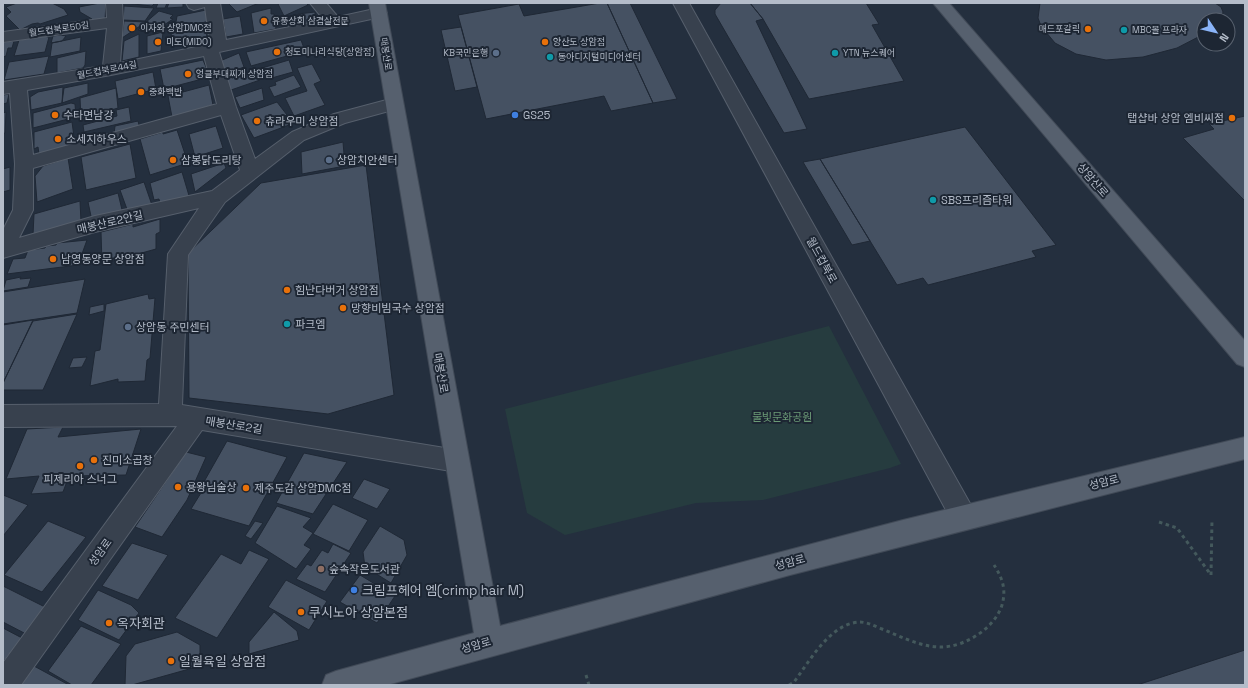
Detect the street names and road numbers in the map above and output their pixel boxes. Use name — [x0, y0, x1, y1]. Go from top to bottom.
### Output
street label: 월드컵북로50길 — [28, 19, 90, 39]
street label: 매봉산로 — [377, 37, 395, 71]
street label: 월드컵북로44길 — [76, 58, 138, 82]
street label: 상암산로 — [1074, 160, 1112, 200]
street label: 매봉산로2안길 — [76, 208, 144, 236]
street label: 월드컵북로 — [804, 234, 840, 286]
street label: 매봉산로 — [431, 352, 451, 394]
street label: 매봉산로2길 — [205, 414, 263, 436]
street label: 성암로 — [1088, 472, 1120, 492]
street label: 성암로 — [85, 536, 115, 568]
street label: 성암로 — [774, 551, 806, 573]
street label: 성암로 — [459, 634, 493, 656]

